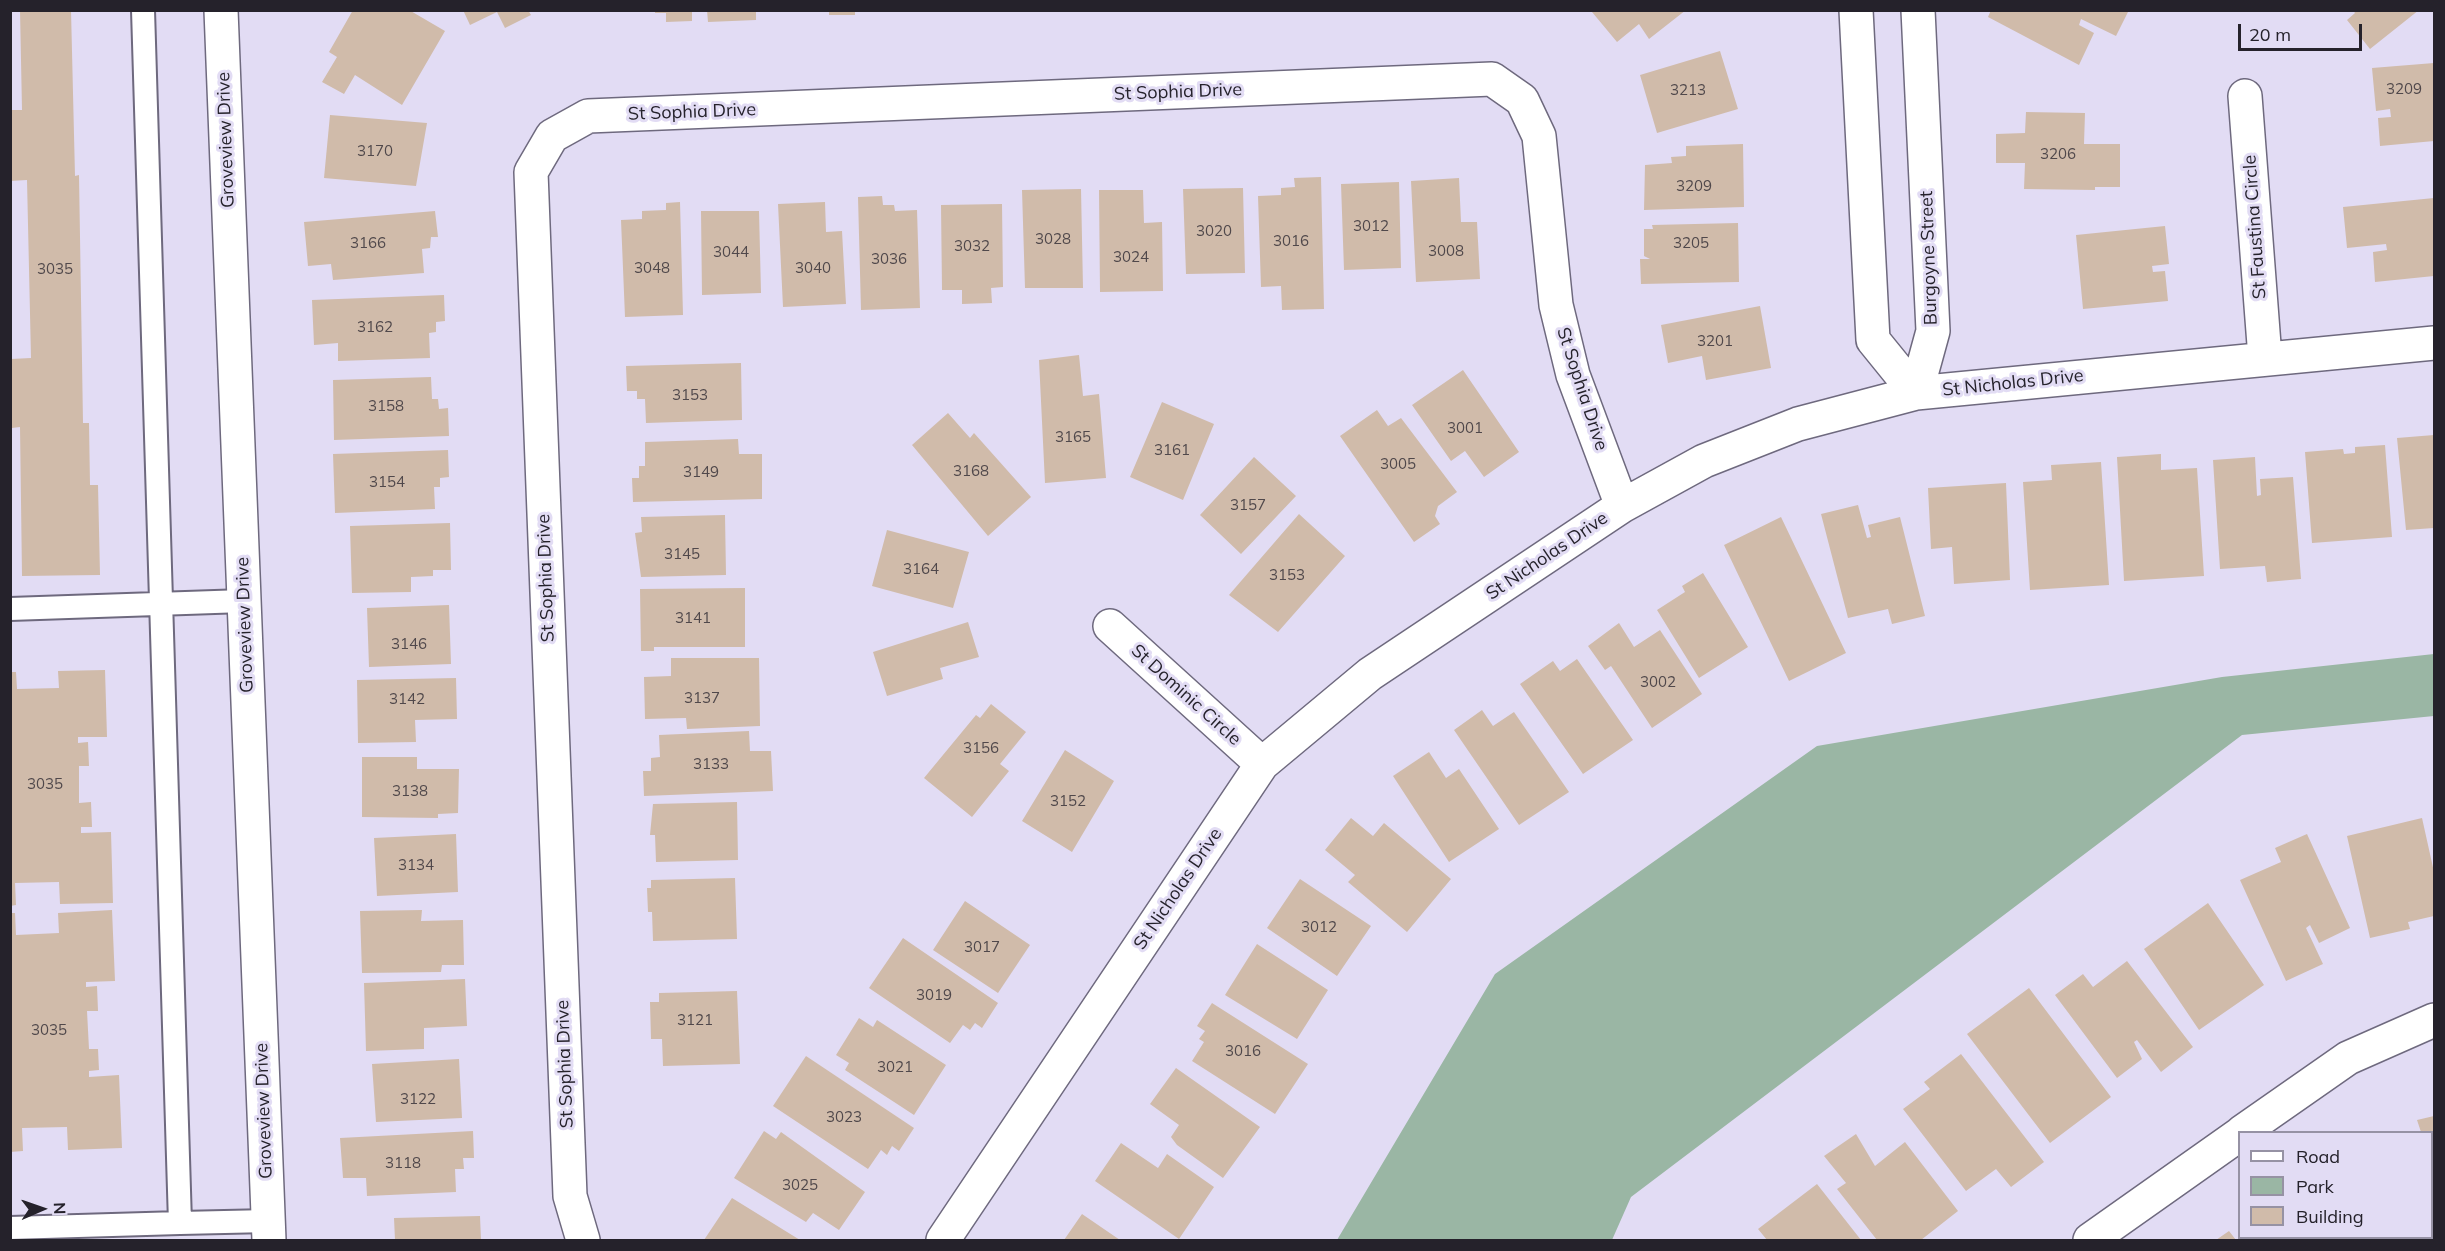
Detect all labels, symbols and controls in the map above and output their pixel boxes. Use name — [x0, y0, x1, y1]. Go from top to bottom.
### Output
scale bar — [2241, 12, 2366, 50]
text: 20 m — [2249, 23, 2291, 46]
street label: Groveview Drive — [213, 72, 239, 208]
street label: St Sophia Drive — [1114, 79, 1242, 105]
house number: 3209 — [2386, 80, 2422, 98]
house number: 3213 — [1670, 81, 1706, 99]
street label: St Sophia Drive — [628, 99, 756, 125]
house number: 3170 — [357, 142, 393, 160]
house number: 3206 — [2040, 145, 2076, 163]
street label: St Faustina Circle — [2239, 154, 2271, 300]
house number: 3209 — [1676, 177, 1712, 195]
street label: Burgoyne Street — [1916, 190, 1942, 326]
house number: 3012 — [1353, 217, 1389, 235]
house number: 3020 — [1196, 222, 1232, 240]
house number: 3028 — [1035, 230, 1071, 248]
house number: 3016 — [1273, 232, 1309, 250]
house number: 3166 — [350, 234, 386, 252]
house number: 3205 — [1673, 234, 1709, 252]
house number: 3032 — [954, 237, 990, 255]
house number: 3008 — [1428, 242, 1464, 260]
house number: 3044 — [713, 243, 749, 261]
house number: 3024 — [1113, 248, 1149, 266]
house number: 3036 — [871, 250, 907, 268]
house number: 3048 — [634, 259, 670, 277]
house number: 3040 — [795, 259, 831, 277]
house number: 3035 — [37, 260, 73, 278]
house number: 3162 — [357, 318, 393, 336]
street label: St Sophia Drive — [1552, 325, 1612, 453]
house number: 3201 — [1697, 332, 1733, 350]
street label: St Nicholas Drive — [1941, 365, 2085, 401]
house number: 3153 — [672, 386, 708, 404]
house number: 3158 — [368, 397, 404, 415]
house number: 3001 — [1447, 419, 1483, 437]
house number: 3165 — [1055, 428, 1091, 446]
house number: 3161 — [1154, 441, 1190, 459]
house number: 3005 — [1380, 455, 1416, 473]
house number: 3168 — [953, 462, 989, 480]
house number: 3149 — [683, 463, 719, 481]
house number: 3154 — [369, 473, 405, 491]
house number: 3157 — [1230, 496, 1266, 514]
street label: St Nicholas Drive — [1482, 507, 1612, 605]
street label: St Sophia Drive — [533, 514, 559, 642]
house number: 3145 — [664, 545, 700, 563]
street label: Groveview Drive — [232, 557, 258, 693]
house number: 3164 — [903, 560, 939, 578]
house number: 3153 — [1269, 566, 1305, 584]
house number: 3141 — [675, 609, 711, 627]
house number: 3146 — [391, 635, 427, 653]
street label: St Dominic Circle — [1127, 640, 1245, 750]
house number: 3002 — [1640, 673, 1676, 691]
house number: 3137 — [684, 689, 720, 707]
house number: 3142 — [389, 690, 425, 708]
house number: 3156 — [963, 739, 999, 757]
house number: 3133 — [693, 755, 729, 773]
house number: 3035 — [27, 775, 63, 793]
house number: 3138 — [392, 782, 428, 800]
house number: 3152 — [1050, 792, 1086, 810]
street label: St Nicholas Drive — [1129, 824, 1227, 954]
house number: 3134 — [398, 856, 434, 874]
house number: 3012 — [1301, 918, 1337, 936]
house number: 3017 — [964, 938, 1000, 956]
house number: 3019 — [916, 986, 952, 1004]
street label: St Sophia Drive — [552, 1000, 578, 1128]
house number: 3121 — [677, 1011, 713, 1029]
house number: 3035 — [31, 1021, 67, 1039]
house number: 3016 — [1225, 1042, 1261, 1060]
street label: Groveview Drive — [251, 1043, 277, 1179]
house number: 3021 — [877, 1058, 913, 1076]
house number: 3122 — [400, 1090, 436, 1108]
house number: 3023 — [826, 1108, 862, 1126]
legend — [2238, 1131, 2433, 1239]
text: Road — [2296, 1145, 2340, 1168]
house number: 3118 — [385, 1154, 421, 1172]
text: Park — [2296, 1175, 2334, 1198]
house number: 3025 — [782, 1176, 818, 1194]
north arrow — [12, 1179, 72, 1239]
text: N — [50, 1202, 70, 1215]
text: Building — [2296, 1205, 2364, 1228]

